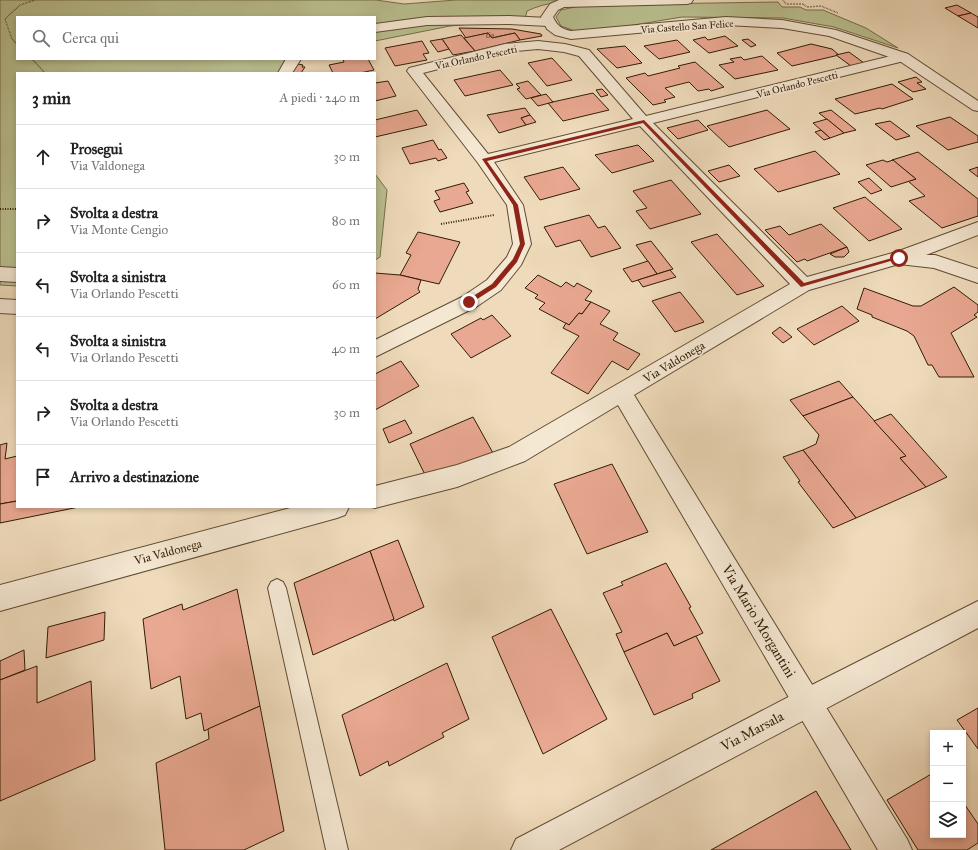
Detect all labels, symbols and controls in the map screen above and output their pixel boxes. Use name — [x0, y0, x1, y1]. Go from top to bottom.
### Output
search box — [16, 16, 376, 60]
street label: Via Castello San Felice — [639, 18, 734, 36]
icon: search — [30, 27, 52, 49]
text: Cerca qui — [62, 29, 119, 47]
house number: 6a — [486, 29, 494, 40]
street label: Via Orlando Pescetti — [433, 43, 519, 73]
street label: Via Orlando Pescetti — [754, 69, 839, 101]
text: 3 min — [32, 88, 71, 109]
text: A piedi · 240 m — [280, 90, 360, 106]
text: Prosegui — [70, 140, 123, 158]
icon: ahead — [32, 146, 54, 168]
text: 30 m — [334, 149, 360, 165]
text: Via Valdonega — [70, 158, 145, 174]
text: Svolta a destra — [70, 204, 158, 222]
icon: right — [32, 210, 54, 232]
text: 80 m — [332, 213, 360, 229]
text: Via Monte Cengio — [70, 222, 168, 238]
route start — [890, 249, 908, 267]
text: Svolta a sinistra — [70, 268, 166, 286]
icon: left — [32, 274, 54, 296]
text: 60 m — [332, 277, 360, 293]
text: Via Orlando Pescetti — [70, 286, 179, 302]
route end — [460, 293, 478, 311]
text: Svolta a sinistra — [70, 332, 166, 350]
icon: left — [32, 338, 54, 360]
street label: Via Valdonega — [640, 338, 709, 387]
text: 40 m — [331, 341, 360, 357]
text: Via Orlando Pescetti — [70, 350, 179, 366]
text: Svolta a destra — [70, 396, 158, 414]
icon: right — [32, 402, 54, 424]
text: 30 m — [334, 405, 360, 421]
text: Via Orlando Pescetti — [70, 414, 179, 430]
icon: arrive — [32, 466, 54, 488]
text: Arrivo a destinazione — [70, 468, 199, 486]
street label: Via Valdonega — [132, 536, 204, 569]
street label: Via Mario Morgantini — [718, 561, 799, 681]
street label: Via Marsala — [717, 708, 787, 756]
map controls — [930, 730, 966, 838]
button: + — [930, 730, 966, 766]
button: − — [930, 766, 966, 802]
button: layers — [930, 802, 966, 838]

